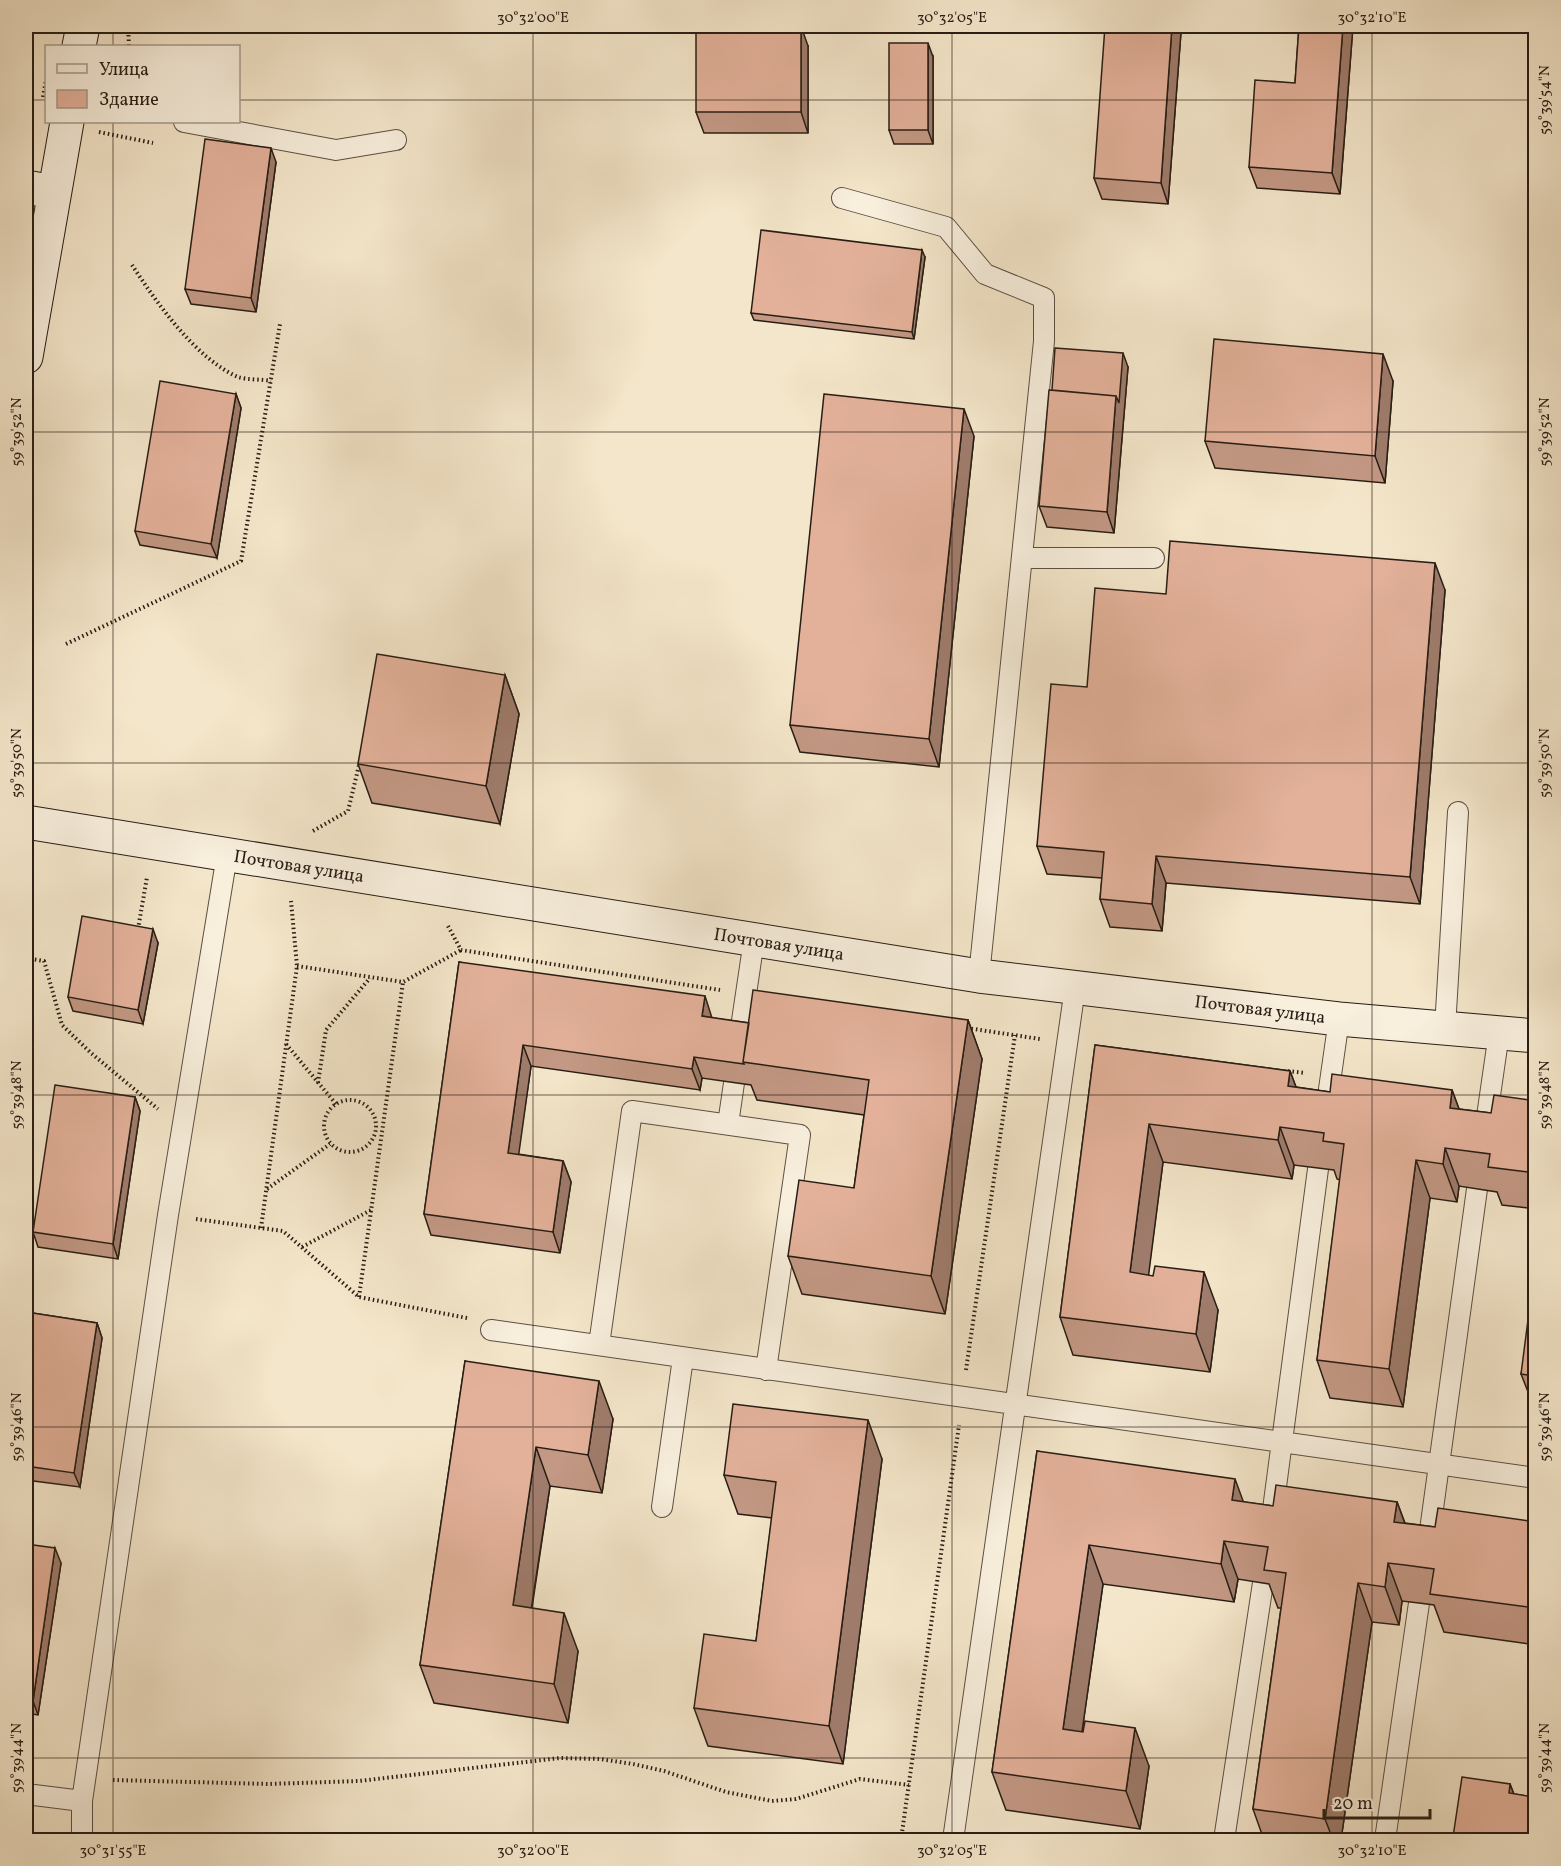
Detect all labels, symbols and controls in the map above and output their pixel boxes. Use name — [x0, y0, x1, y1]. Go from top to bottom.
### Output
text: 30°32'00"E — [497, 8, 569, 29]
text: 30°32'05"E — [917, 8, 987, 29]
text: 30°32'10"E — [1338, 8, 1406, 29]
legend — [45, 45, 240, 123]
text: Улица — [99, 58, 149, 83]
text: 59°39'54"N — [1535, 65, 1556, 135]
text: Здание — [99, 88, 159, 113]
text: 59°39'52"N — [7, 397, 28, 467]
text: 59°39'52"N — [1535, 397, 1556, 467]
text: 59°39'50"N — [7, 728, 28, 798]
text: 59°39'50"N — [1535, 728, 1556, 798]
street label: Почтовая улица — [232, 845, 366, 890]
street label: Почтовая улица — [712, 923, 846, 968]
street label: Почтовая улица — [1193, 990, 1327, 1031]
text: 59°39'48"N — [7, 1060, 28, 1130]
text: 59°39'48"N — [1535, 1060, 1556, 1130]
text: 59°39'46"N — [7, 1392, 28, 1462]
text: 59°39'46"N — [1535, 1392, 1556, 1462]
text: 59°39'44"N — [7, 1723, 28, 1793]
text: 59°39'44"N — [1535, 1723, 1556, 1793]
scale bar — [1324, 1782, 1430, 1820]
text: 20 m — [1333, 1792, 1373, 1817]
text: 30°31'55"E — [80, 1841, 146, 1862]
text: 30°32'00"E — [497, 1841, 569, 1862]
text: 30°32'05"E — [917, 1841, 987, 1862]
text: 30°32'10"E — [1338, 1841, 1406, 1862]

